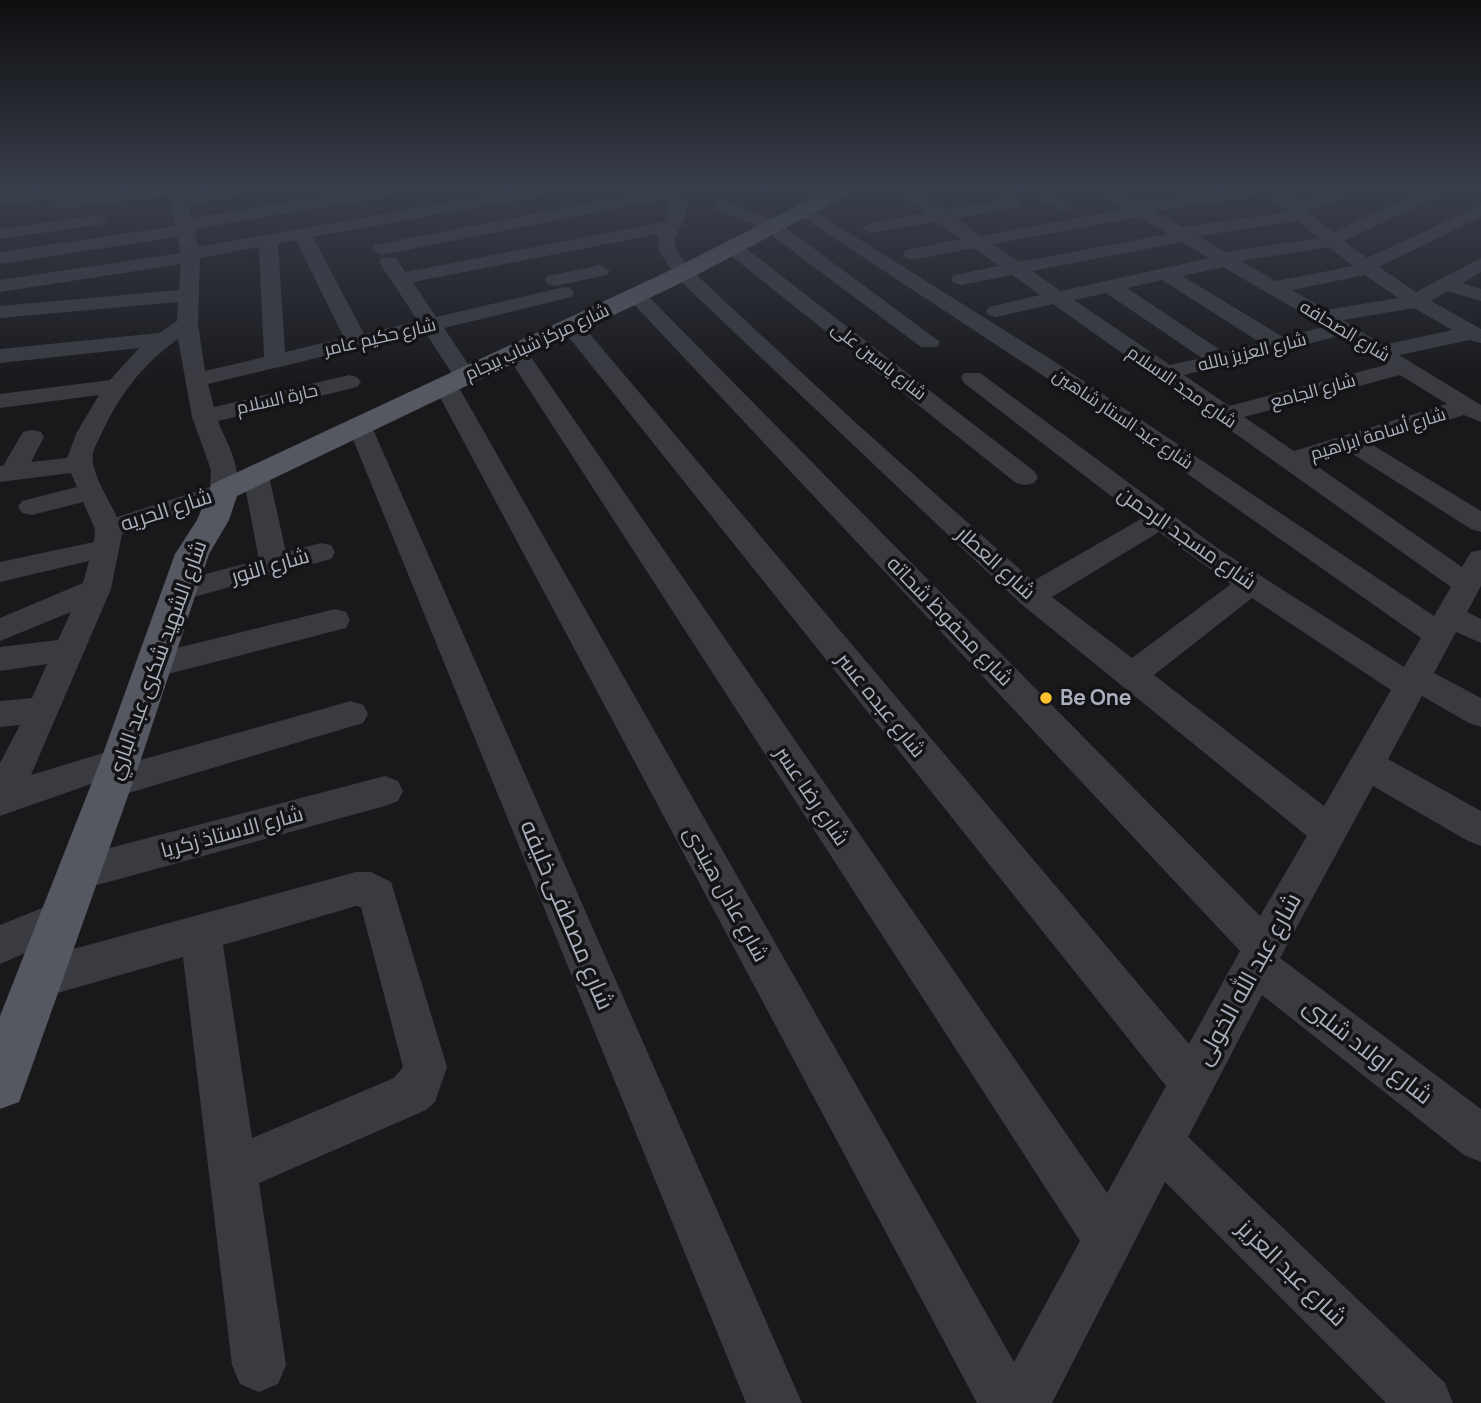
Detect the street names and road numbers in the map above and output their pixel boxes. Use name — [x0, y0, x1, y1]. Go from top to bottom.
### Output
street label: شارع الصحافه — [1295, 294, 1395, 367]
street label: شارع مركز شباب بيجام — [461, 297, 613, 386]
street label: شارع حكيم عامر — [321, 312, 438, 362]
street label: شارع ياسين على — [826, 315, 932, 406]
street label: شارع العزيز بالله — [1195, 326, 1309, 377]
street label: شارع مجد الاسلام — [1122, 339, 1242, 434]
street label: شارع عبد الستار شاهين — [1048, 362, 1198, 475]
street label: شارع الجامع — [1267, 367, 1358, 414]
street label: حارة السلام — [234, 377, 320, 420]
street label: شارع أسامة ابراهيم — [1307, 401, 1449, 466]
street label: شارع مسجد الرحمن — [1112, 479, 1262, 596]
street label: شارع الحريه — [116, 481, 215, 538]
street label: شارع العطار — [950, 519, 1042, 606]
street label: شارع الشهيد شكرى عبد الباري — [100, 536, 215, 784]
street label: شارع النور — [226, 541, 312, 591]
street label: شارع محفوظ شحاته — [881, 549, 1020, 692]
street label: شارع عبده عسر — [829, 645, 933, 763]
street label: شارع رضا عسر — [768, 739, 856, 851]
street label: شارع الاستاذ زكريا — [157, 799, 306, 864]
street label: شارع مصطفى خليفه — [513, 814, 623, 1015]
street label: شارع عادل هيندى — [677, 821, 776, 967]
street label: شارع عبد الله الخولى — [1186, 886, 1309, 1071]
street label: شارع اولاد شلبى — [1296, 989, 1441, 1112]
street label: شارع عبد العزيز — [1229, 1210, 1355, 1334]

